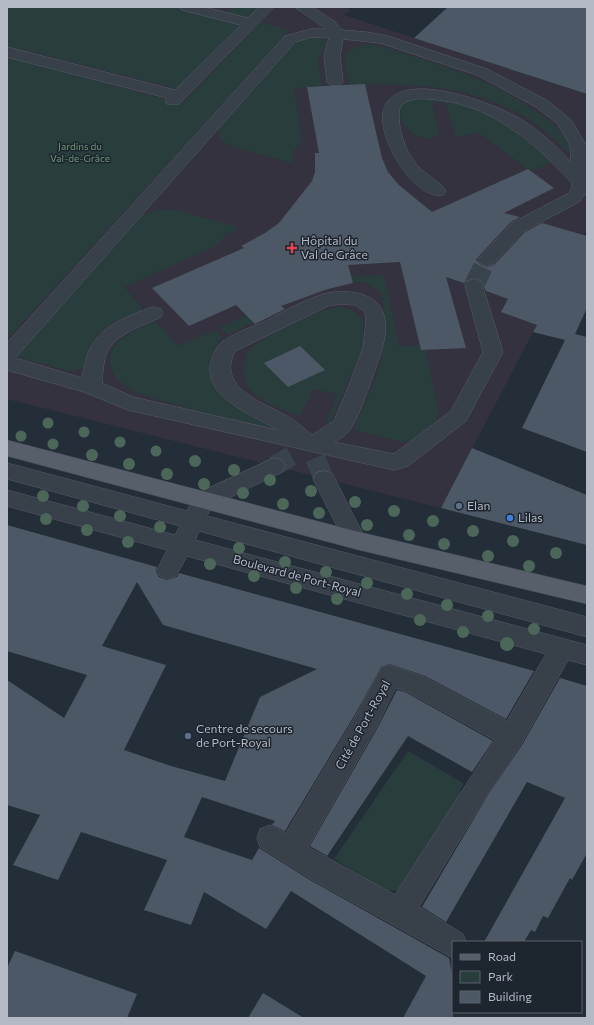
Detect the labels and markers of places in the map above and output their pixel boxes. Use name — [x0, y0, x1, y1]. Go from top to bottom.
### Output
place label: Hôpital du Val de Grâce — [301, 233, 368, 261]
marker: Hôpital du Val de Grâce — [286, 242, 298, 254]
place label: Elan — [467, 498, 490, 512]
marker: Elan — [454, 501, 464, 511]
place label: Lilas — [518, 510, 543, 524]
marker: Lilas — [505, 513, 515, 523]
place label: Centre de secours de Port-Royal — [196, 721, 293, 749]
marker: Centre de secours de Port-Royal — [183, 731, 193, 741]

